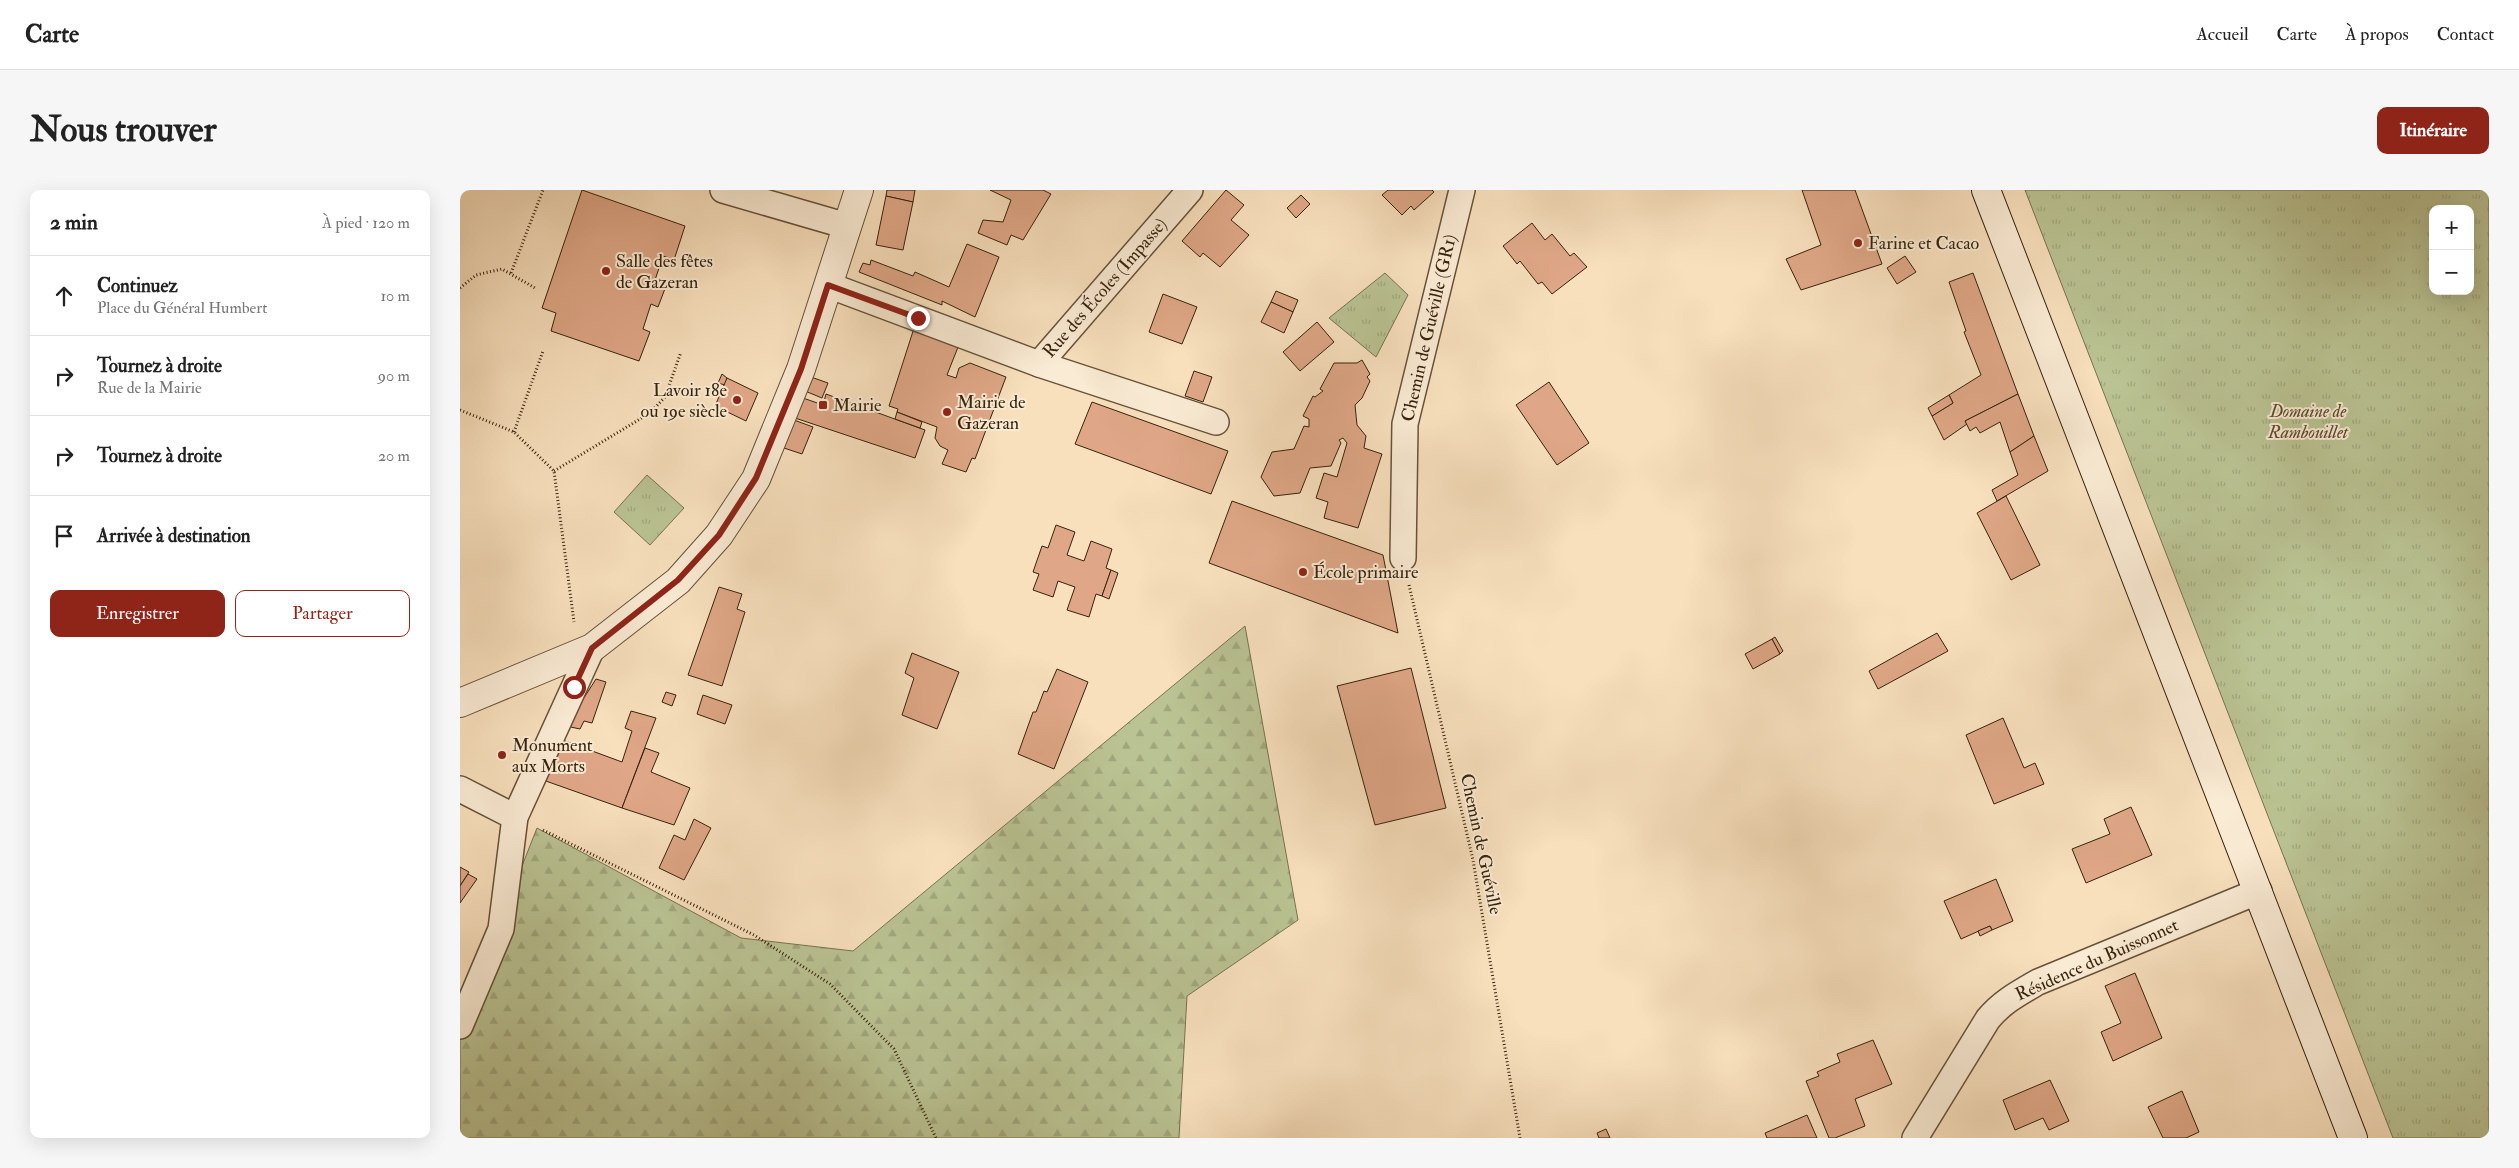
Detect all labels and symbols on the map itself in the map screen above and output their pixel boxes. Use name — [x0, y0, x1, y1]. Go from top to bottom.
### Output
street label: Rue des Écoles (Impasse) — [1038, 213, 1172, 363]
street label: Chemin de Guéville (GR1) — [1396, 232, 1462, 424]
place label: Farine et Cacao — [1868, 232, 1980, 255]
marker: Farine et Cacao — [1852, 237, 1864, 249]
place label: Salle des fêtes de Gazeran — [616, 250, 713, 294]
marker: Salle des fêtes de Gazeran — [600, 265, 612, 277]
route end — [907, 307, 930, 330]
place label: Lavoir 18e ou 19e siècle — [641, 379, 727, 423]
place label: Mairie de Gazeran — [957, 391, 1026, 435]
marker: Lavoir 18e ou 19e siècle — [731, 394, 743, 406]
place label: Mairie — [833, 394, 882, 417]
marker: Mairie — [817, 399, 829, 411]
park label: Domaine de Rambouillet — [2267, 400, 2349, 444]
marker: Mairie de Gazeran — [941, 406, 953, 418]
place label: École primaire — [1313, 561, 1419, 584]
marker: École primaire — [1297, 566, 1309, 578]
route start — [563, 676, 586, 699]
place label: Monument aux Morts — [512, 734, 593, 778]
marker: Monument aux Morts — [496, 749, 508, 761]
street label: Chemin de Guéville — [1455, 772, 1507, 917]
street label: Résidence du Buissonnet — [2012, 914, 2182, 1006]

